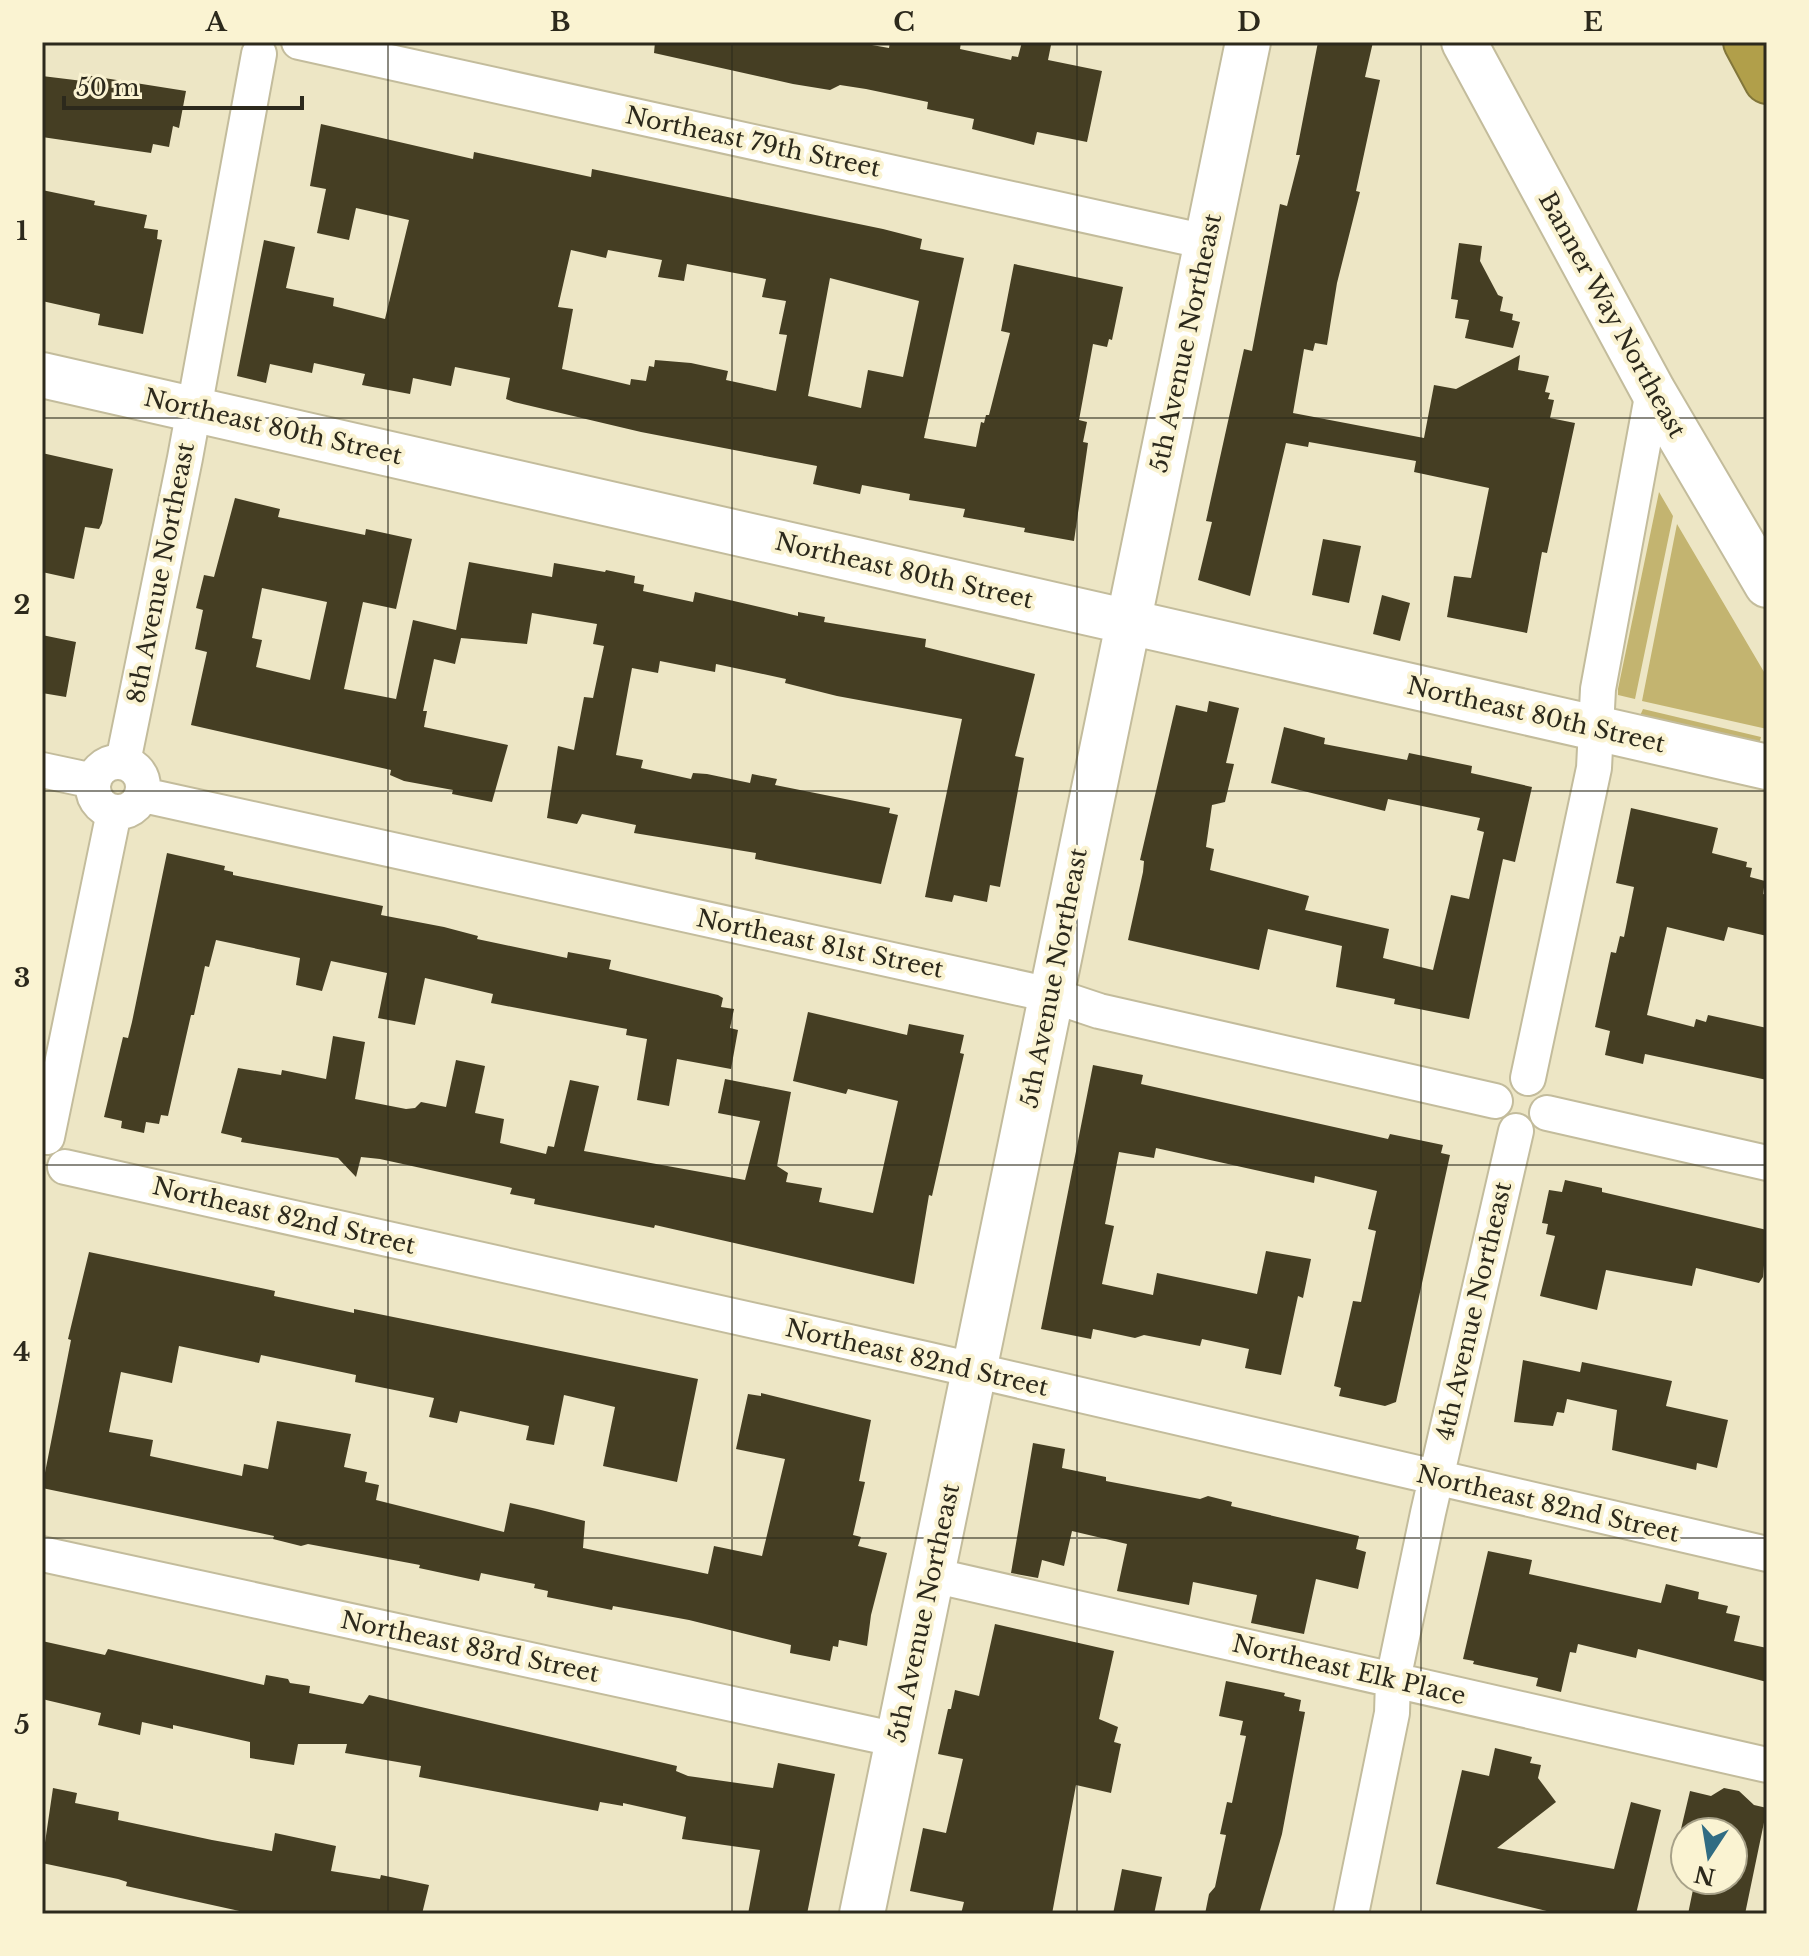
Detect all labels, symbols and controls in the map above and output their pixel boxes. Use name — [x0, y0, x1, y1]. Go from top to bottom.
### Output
text: A — [204, 6, 227, 38]
text: B — [550, 6, 570, 38]
text: C — [893, 6, 915, 38]
text: D — [1237, 6, 1261, 38]
text: E — [1583, 6, 1603, 38]
scale bar — [64, 60, 302, 110]
text: 50 m — [76, 73, 140, 102]
street label: Northeast 79th Street — [623, 100, 883, 183]
street label: Banner Way Northeast — [1533, 187, 1692, 443]
street label: 5th Avenue Northeast — [1144, 211, 1227, 475]
text: 1 — [16, 215, 28, 247]
street label: Northeast 80th Street — [141, 383, 405, 470]
street label: 8th Avenue Northeast — [121, 440, 200, 706]
street label: Northeast 80th Street — [772, 527, 1036, 614]
text: 2 — [14, 589, 30, 621]
street label: Northeast 80th Street — [1404, 671, 1668, 758]
street label: 5th Avenue Northeast — [1014, 846, 1093, 1110]
street label: Northeast 81st Street — [694, 903, 946, 984]
text: 3 — [14, 962, 30, 994]
street label: Northeast 82nd Street — [150, 1171, 418, 1260]
street label: 4th Avenue Northeast — [1430, 1179, 1517, 1443]
street label: Northeast 82nd Street — [783, 1313, 1051, 1402]
text: 4 — [13, 1336, 31, 1368]
street label: Northeast 82nd Street — [1414, 1459, 1682, 1548]
street label: 5th Avenue Northeast — [882, 1481, 965, 1745]
street label: Northeast 83rd Street — [338, 1605, 602, 1688]
street label: Northeast Elk Place — [1230, 1629, 1468, 1710]
text: 5 — [14, 1709, 30, 1741]
north arrow — [1669, 1816, 1749, 1896]
text: N — [1692, 1860, 1718, 1890]

